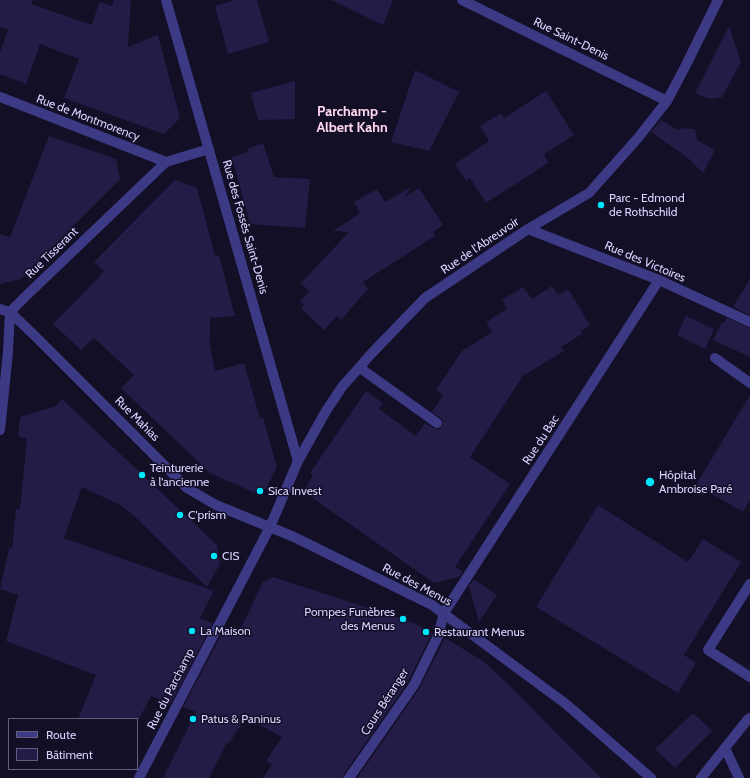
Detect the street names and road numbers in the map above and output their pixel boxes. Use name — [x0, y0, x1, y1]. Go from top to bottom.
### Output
street label: Rue Saint-Denis — [531, 14, 611, 64]
street label: Rue de Montmorency — [34, 92, 142, 144]
street label: Rue des Fossés Saint-Denis — [219, 158, 271, 296]
street label: Rue de l'Abreuvoir — [438, 215, 522, 277]
street label: Rue Tisserant — [23, 224, 81, 282]
street label: Rue des Victoires — [602, 238, 688, 286]
street label: Rue Mahias — [112, 394, 162, 444]
street label: Rue du Bac — [520, 412, 562, 468]
street label: Rue des Menus — [380, 561, 454, 609]
street label: Rue du Parchamp — [144, 646, 198, 732]
street label: Cours Béranger — [358, 666, 412, 738]

